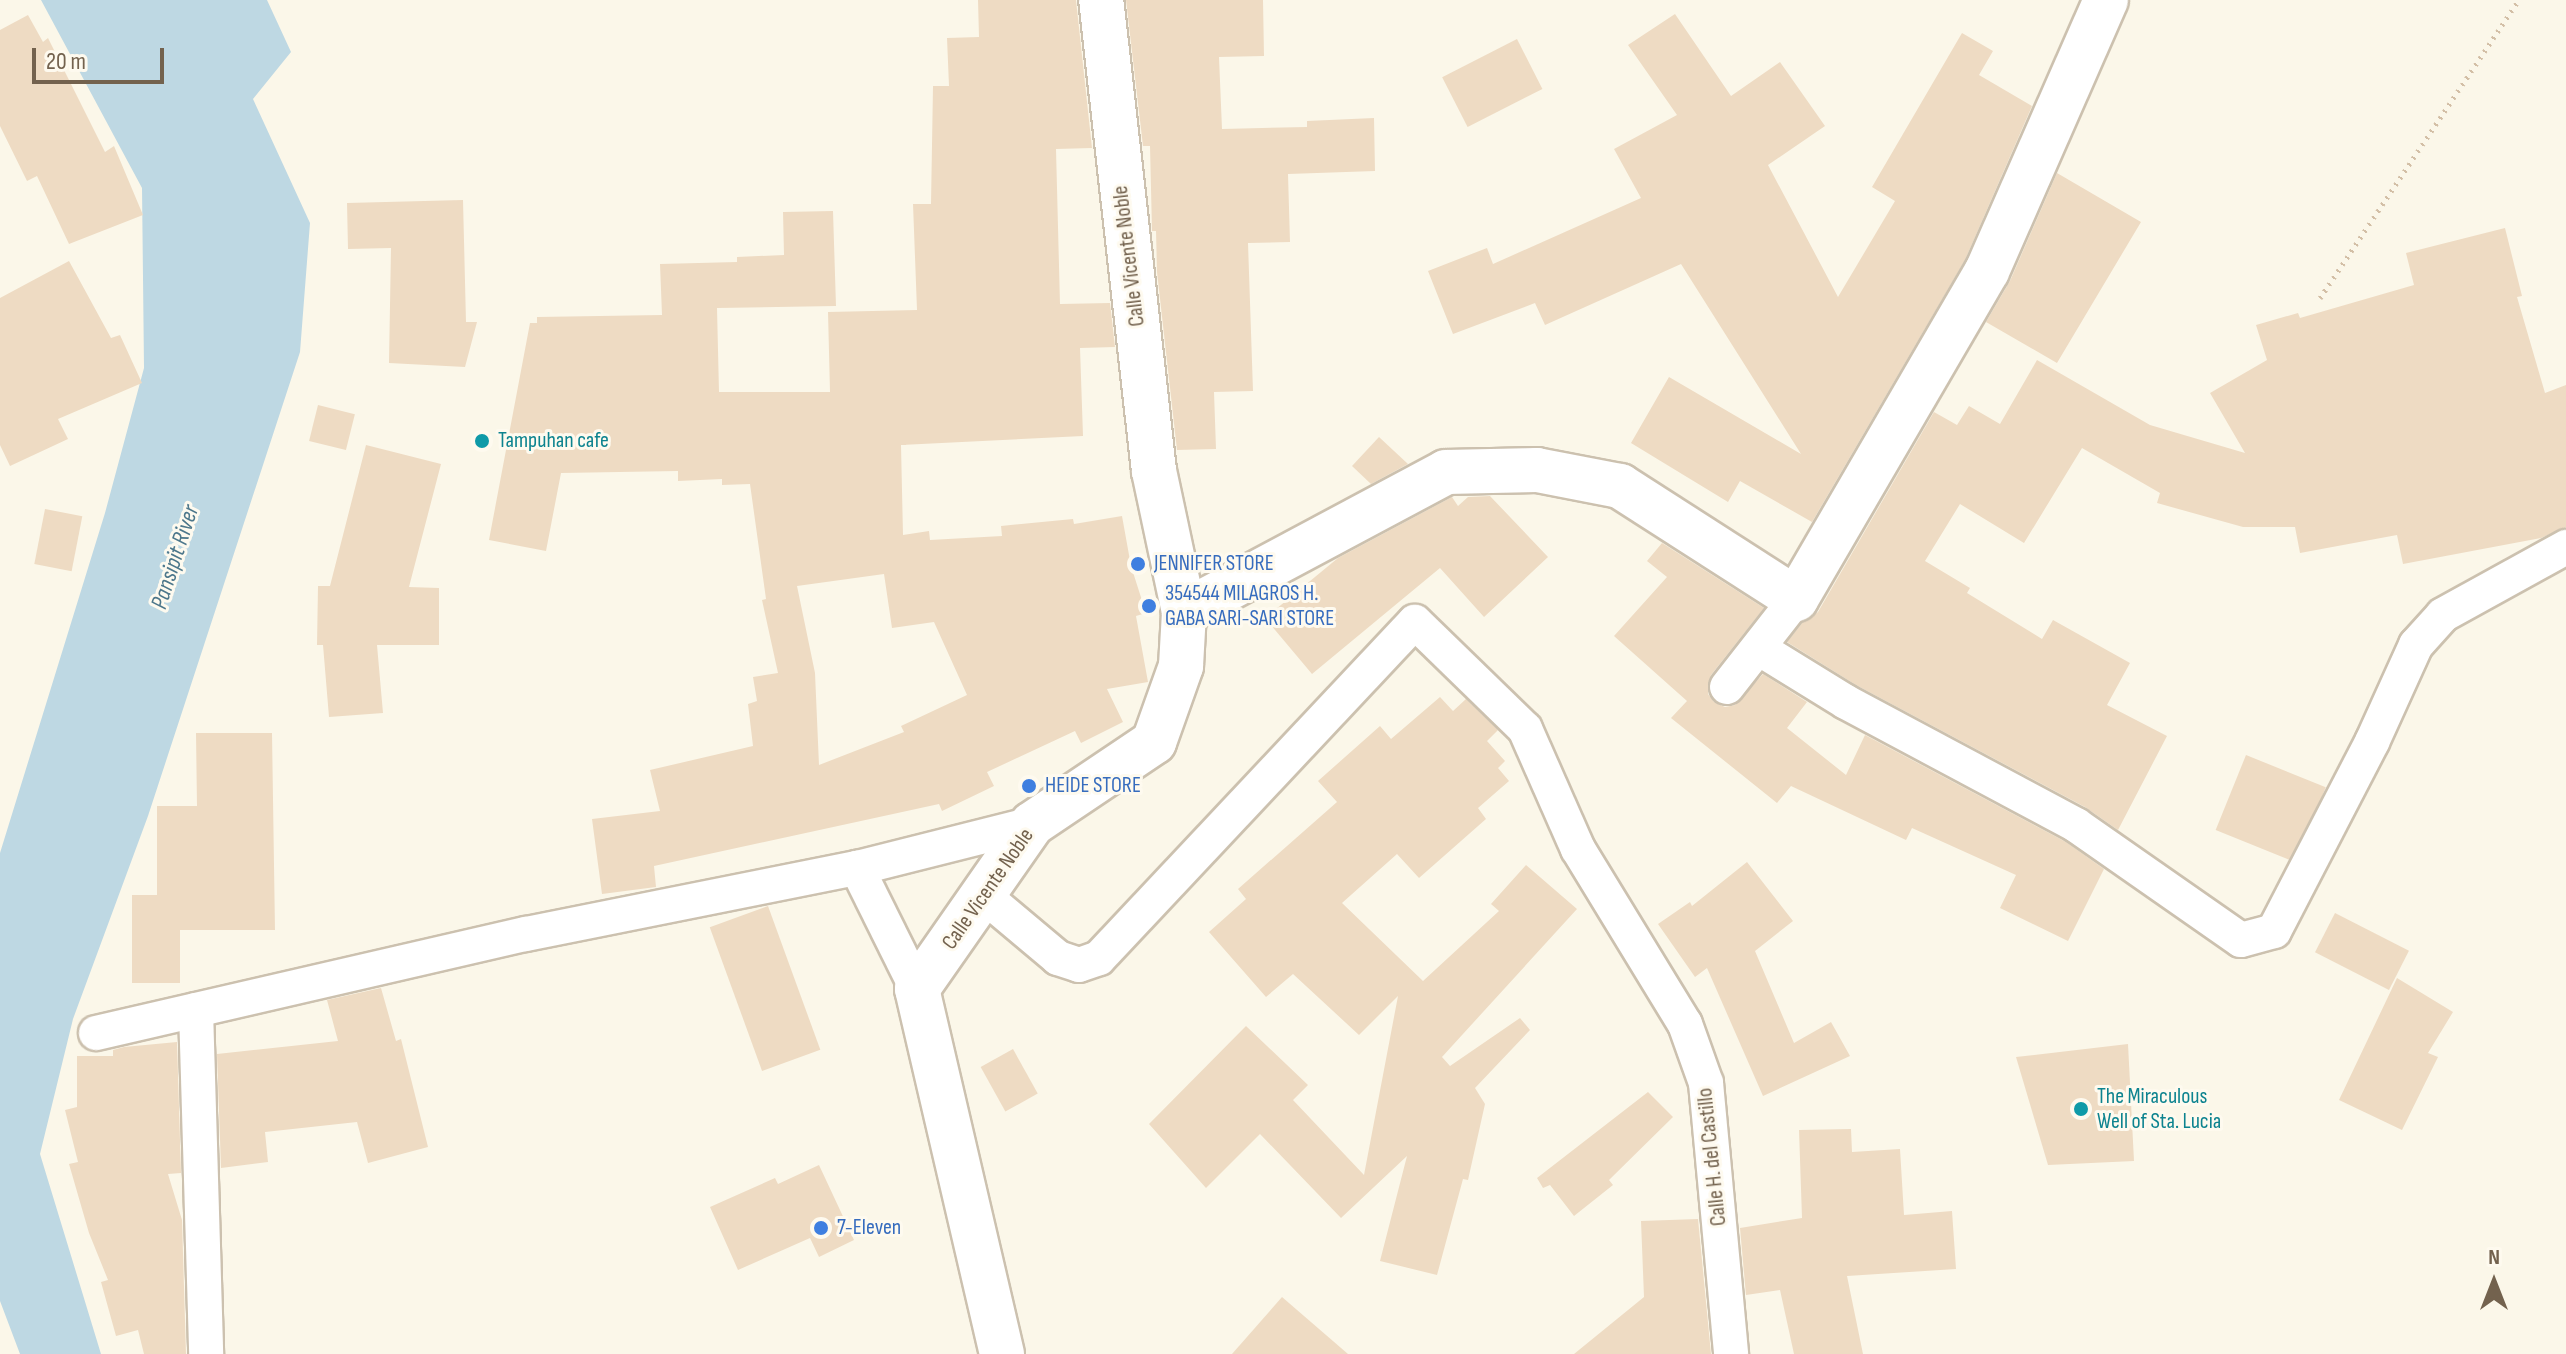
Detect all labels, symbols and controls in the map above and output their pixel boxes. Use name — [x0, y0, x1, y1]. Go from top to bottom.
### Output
scale bar — [36, 32, 168, 82]
text: 20 m — [46, 47, 86, 76]
street label: Calle Vicente Noble — [1107, 184, 1151, 328]
place label: Tampuhan cafe — [498, 428, 609, 454]
marker: Tampuhan cafe — [473, 432, 491, 450]
water label: Pansipit River — [145, 501, 205, 613]
place label: JENNIFER STORE — [1154, 551, 1274, 577]
marker: JENNIFER STORE — [1129, 555, 1147, 573]
place label: 354544 MILAGROS H. GABA SARI-SARI STORE — [1165, 580, 1334, 632]
marker: 354544 MILAGROS H. GABA SARI-SARI STORE — [1140, 597, 1158, 615]
place label: HEIDE STORE — [1045, 773, 1141, 799]
marker: HEIDE STORE — [1020, 777, 1038, 795]
street label: Calle Vicente Noble — [937, 823, 1039, 955]
place label: The Miraculous Well of Sta. Lucia — [2097, 1083, 2221, 1134]
street label: Calle H. del Castillo — [1692, 1087, 1732, 1227]
marker: The Miraculous Well of Sta. Lucia — [2072, 1100, 2090, 1118]
place label: 7-Eleven — [837, 1215, 901, 1241]
marker: 7-Eleven — [812, 1219, 830, 1237]
north arrow — [2454, 1242, 2534, 1322]
text: N — [2488, 1244, 2500, 1271]

